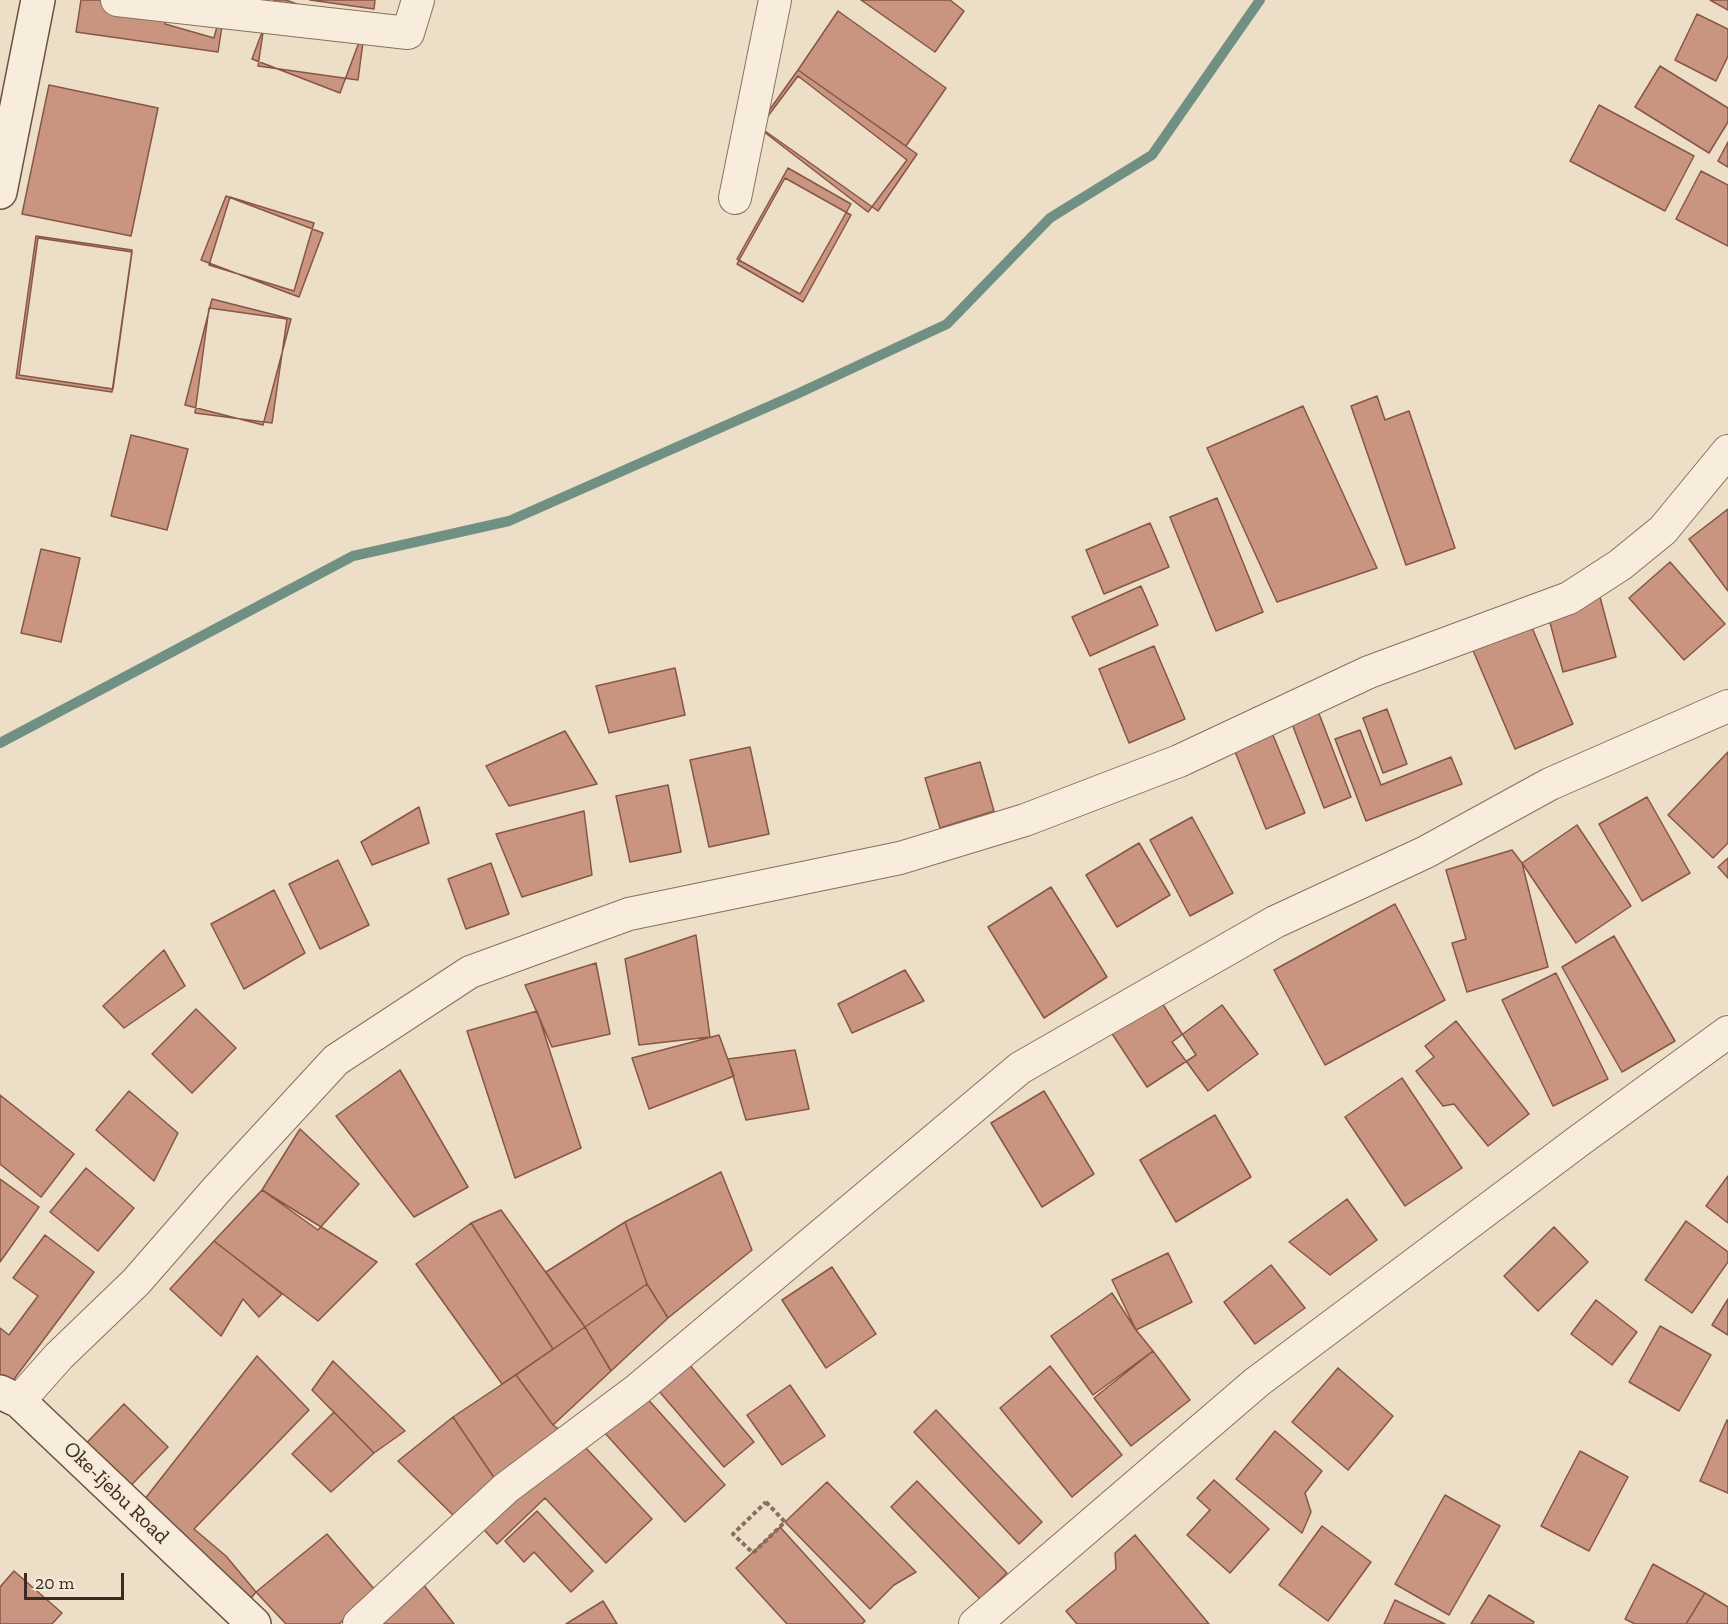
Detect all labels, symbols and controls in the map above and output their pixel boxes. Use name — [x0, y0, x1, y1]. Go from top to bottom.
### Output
street label: Oke-Ijebu Road — [58, 1436, 174, 1550]
scale bar — [27, 1561, 128, 1599]
text: 20 m — [35, 1572, 74, 1594]

